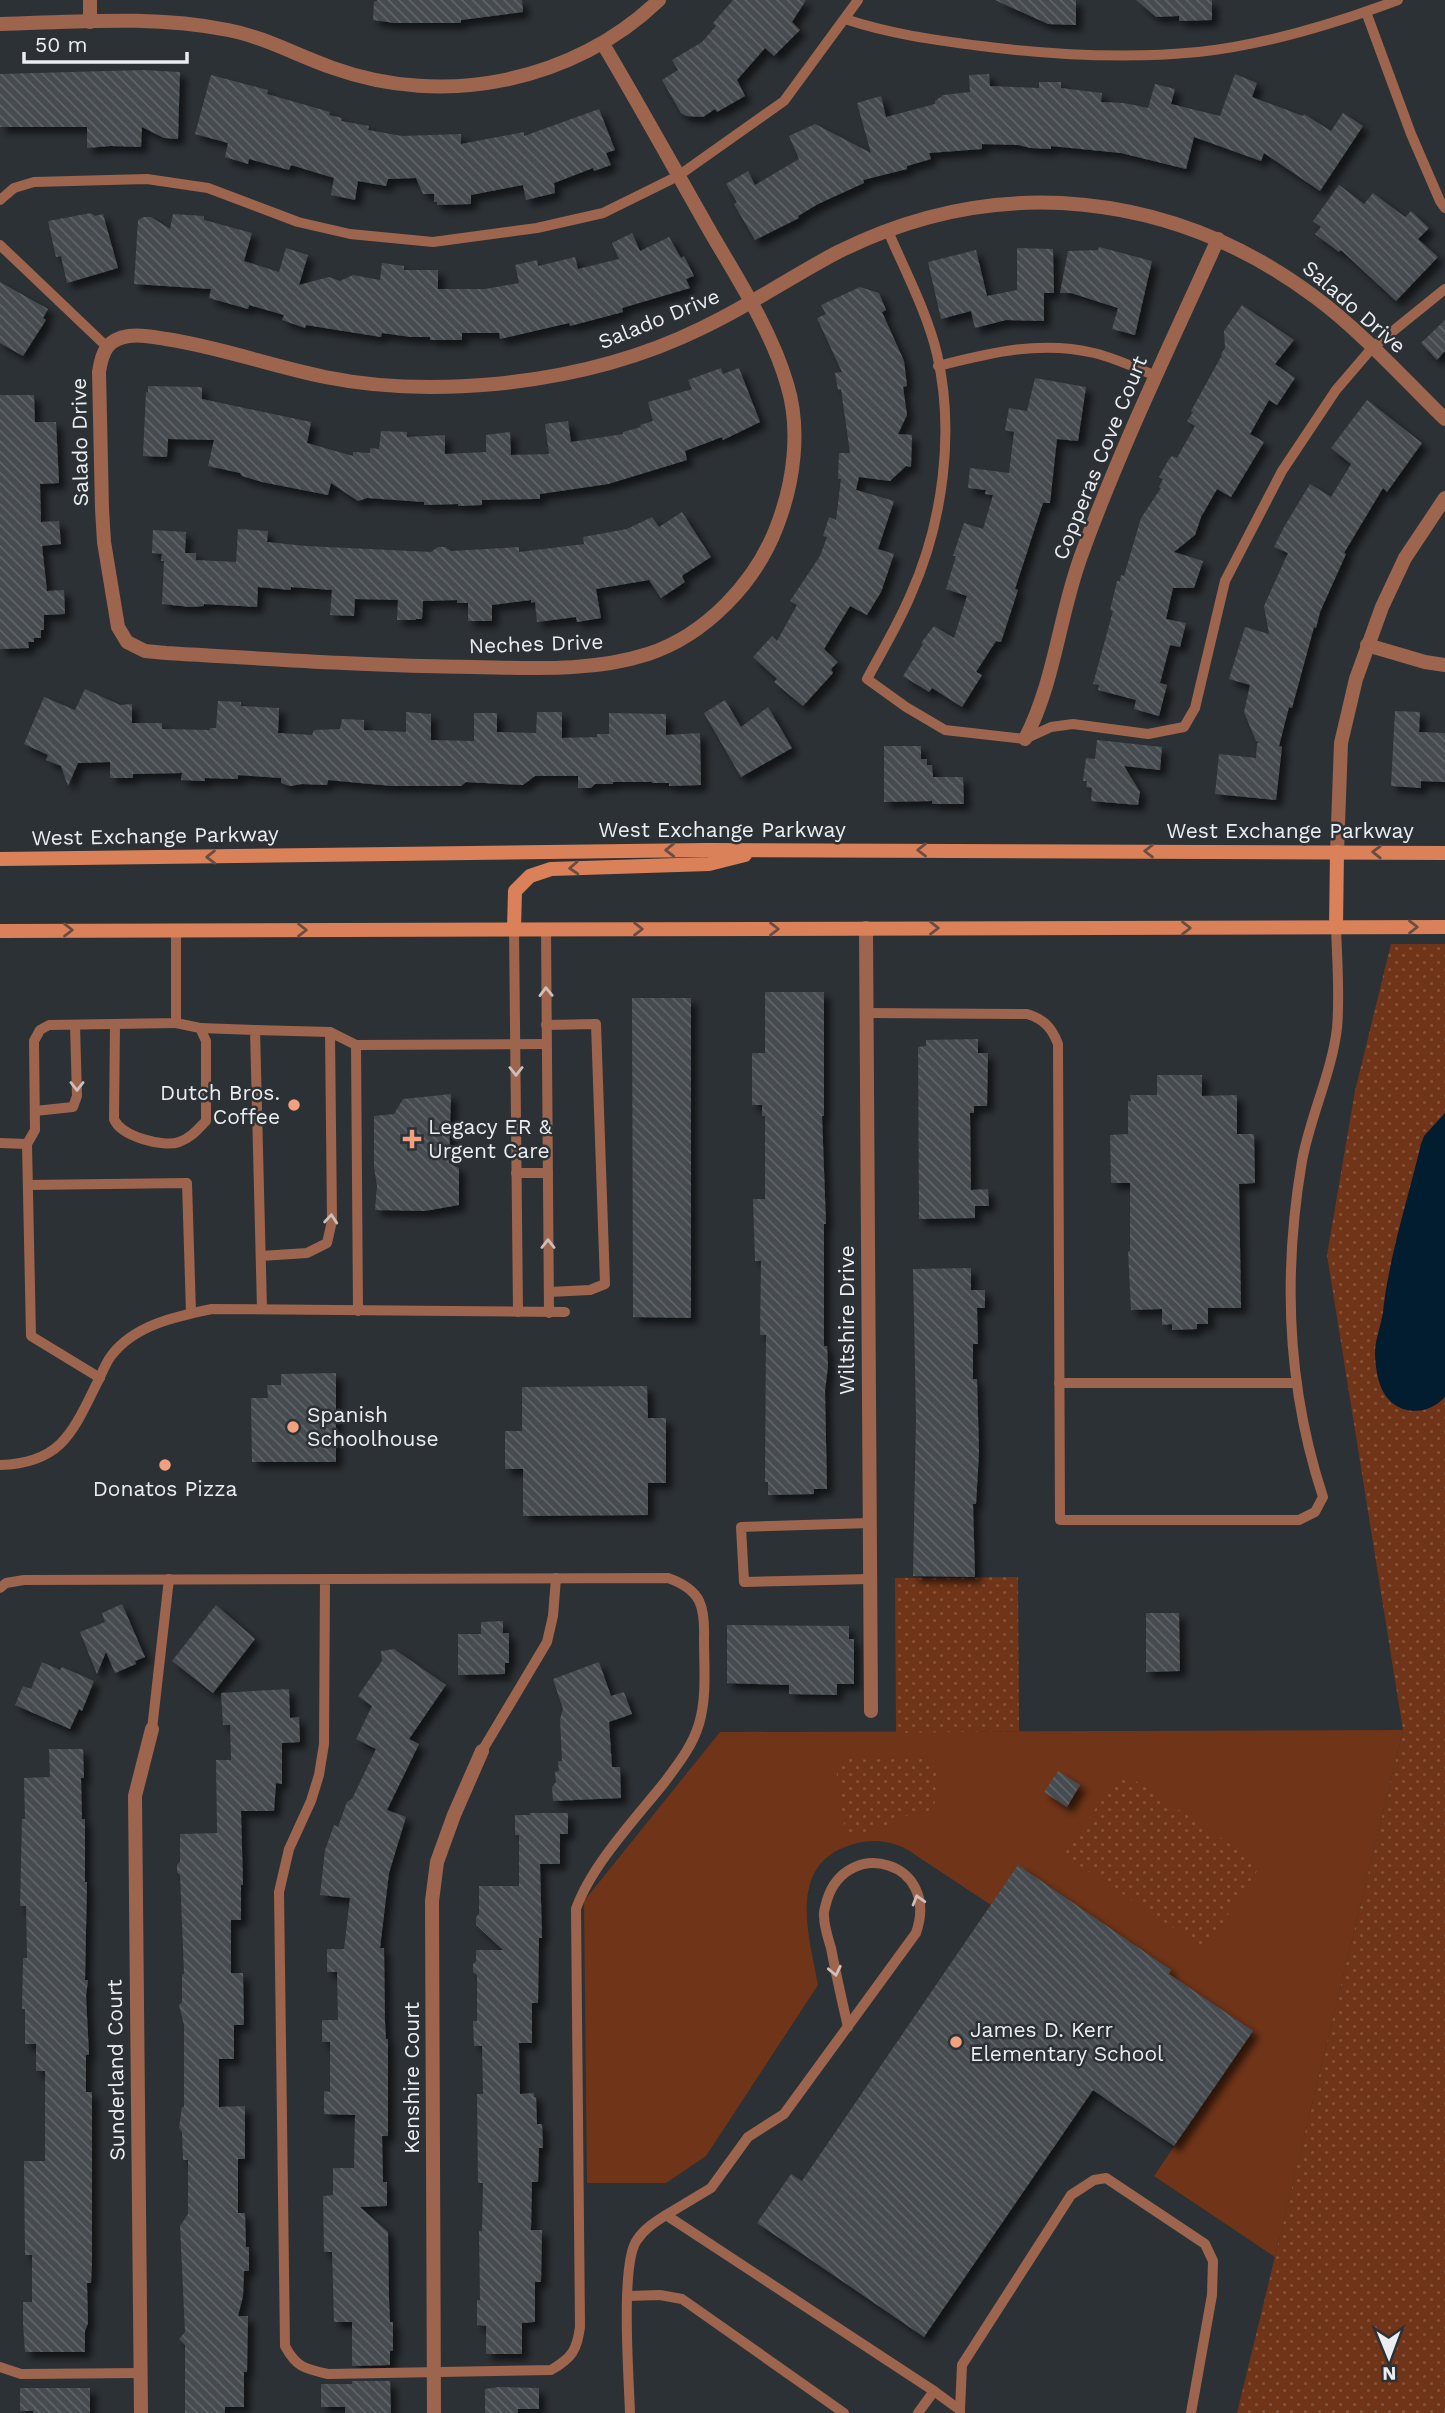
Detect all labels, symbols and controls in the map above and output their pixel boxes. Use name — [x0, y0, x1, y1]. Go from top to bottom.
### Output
scale bar — [24, 21, 187, 65]
text: 50 m — [35, 32, 87, 57]
street label: Salado Drive — [1298, 255, 1411, 358]
street label: Salado Drive — [595, 283, 723, 354]
street label: Copperas Cove Court — [1047, 352, 1152, 563]
street label: Salado Drive — [66, 377, 93, 507]
street label: Neches Drive — [468, 629, 604, 658]
street label: West Exchange Parkway — [598, 817, 846, 842]
street label: West Exchange Parkway — [1166, 818, 1414, 843]
street label: West Exchange Parkway — [31, 821, 279, 850]
one-way arrow — [664, 842, 675, 858]
one-way arrow — [916, 842, 927, 858]
one-way arrow — [1144, 843, 1154, 859]
one-way arrow — [1371, 844, 1382, 860]
one-way arrow — [205, 849, 216, 865]
one-way arrow — [569, 861, 580, 876]
one-way arrow — [1409, 919, 1419, 935]
one-way arrow — [929, 920, 940, 936]
one-way arrow — [1181, 920, 1192, 936]
one-way arrow — [634, 921, 644, 937]
one-way arrow — [769, 921, 780, 937]
one-way arrow — [63, 922, 74, 938]
one-way arrow — [298, 922, 308, 938]
one-way arrow — [538, 987, 554, 997]
one-way arrow — [508, 1066, 523, 1077]
place label: Dutch Bros. Coffee — [160, 1080, 280, 1129]
one-way arrow — [69, 1081, 85, 1092]
marker: Dutch Bros. Coffee — [286, 1097, 302, 1113]
place label: Legacy ER & Urgent Care — [428, 1114, 553, 1163]
marker: Legacy ER & Urgent Care — [402, 1129, 422, 1149]
one-way arrow — [323, 1214, 338, 1225]
one-way arrow — [540, 1239, 556, 1249]
street label: Wiltshire Drive — [834, 1245, 859, 1395]
place label: Spanish Schoolhouse — [307, 1402, 439, 1451]
marker: Spanish Schoolhouse — [285, 1419, 301, 1435]
marker: Donatos Pizza — [157, 1457, 173, 1473]
place label: Donatos Pizza — [93, 1476, 237, 1501]
one-way arrow — [912, 1894, 926, 1906]
one-way arrow — [827, 1965, 842, 1977]
street label: Sunderland Court — [101, 1979, 130, 2161]
street label: Kenshire Court — [399, 2002, 424, 2154]
place label: James D. Kerr Elementary School — [970, 2017, 1164, 2066]
marker: James D. Kerr Elementary School — [948, 2034, 964, 2050]
north arrow — [1354, 2322, 1424, 2392]
text: N — [1382, 2362, 1397, 2385]

